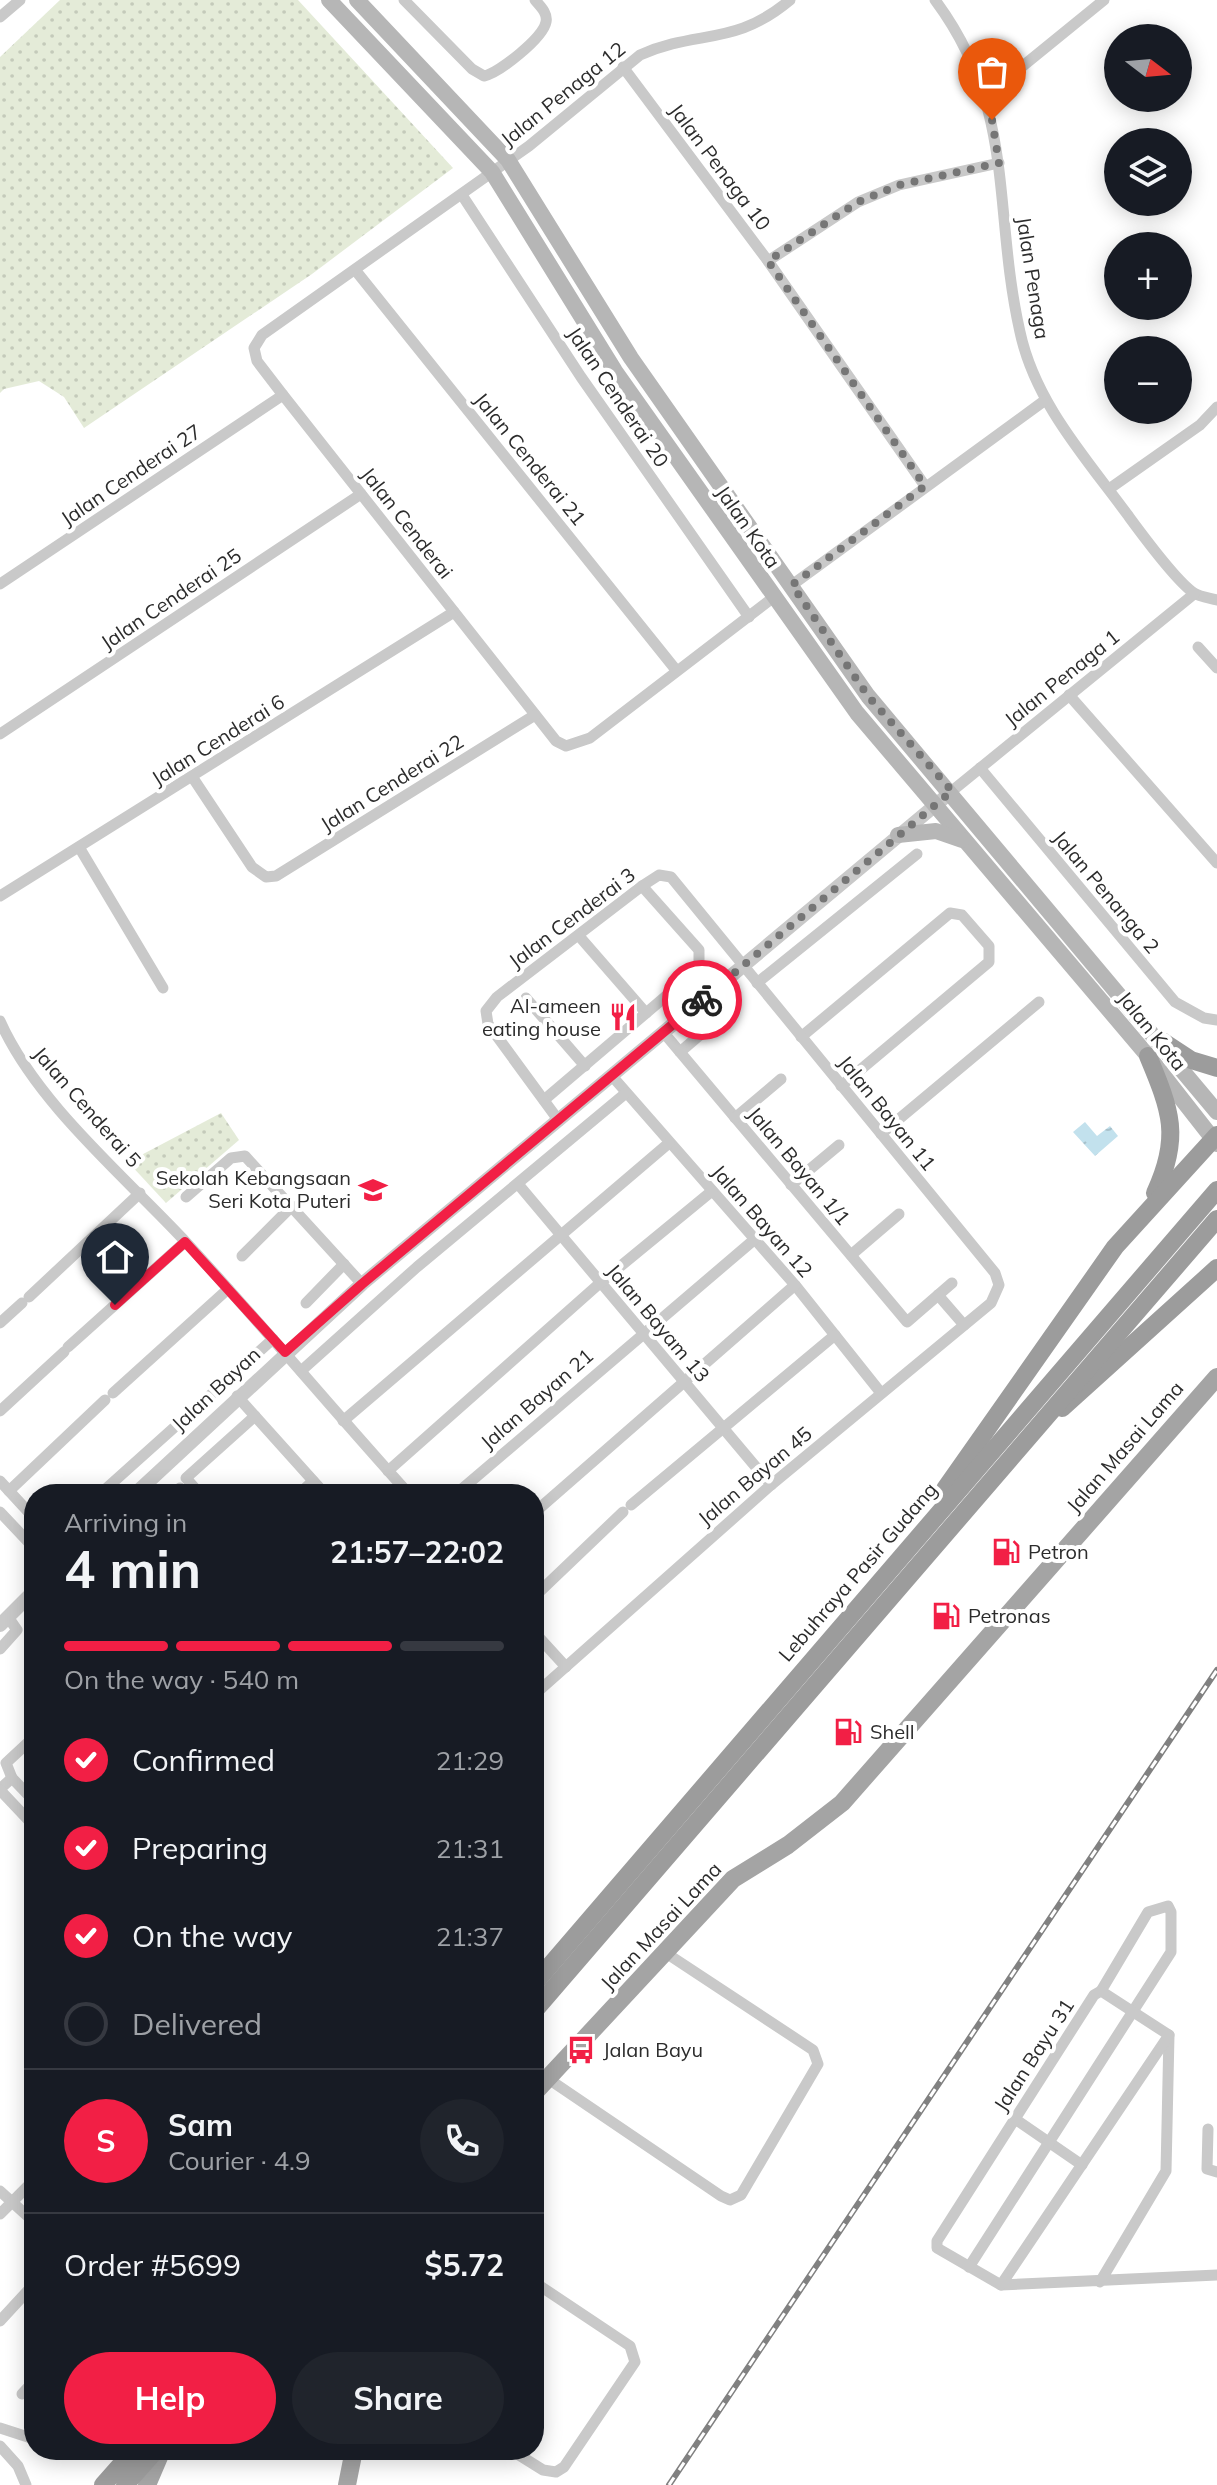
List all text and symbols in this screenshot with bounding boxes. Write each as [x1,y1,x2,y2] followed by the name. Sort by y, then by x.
[1104,24,1192,112] north arrow
[1104,24,1192,424] map controls
[495,36,630,151] street label: Jalan Penaga 12
[958,38,1026,120] pin
[970,50,1014,94] icon: bag
[664,98,776,235] street label: Jalan Penaga 10
[1104,128,1192,216] button: layers
[1011,215,1056,341] street label: Jalan Penaga
[1104,232,1192,320] button: +
[562,322,675,472] street label: Jalan Cenderai 20
[1104,336,1192,424] button: −
[469,387,592,530] street label: Jalan Cenderai 21
[56,418,206,531] street label: Jalan Cenderai 27
[356,462,459,583] street label: Jalan Cenderai
[711,481,786,573] street label: Jalan Kota
[96,542,246,655] street label: Jalan Cenderai 25
[999,624,1124,732] street label: Jalan Penaga 1
[147,689,289,790] street label: Jalan Cenderai 6
[316,729,468,837] street label: Jalan Cenderai 22
[1048,825,1165,958] street label: Jalan Penanga 2
[504,862,640,973] street label: Jalan Cenderai 3
[662,960,742,1040] courier
[680,978,724,1022] icon: bike
[1113,986,1192,1075] street label: Jalan Kota
[482,993,601,1041] place label: Al-ameen eating house
[608,1002,638,1032] restaurant icon: Al-ameen eating house
[28,1041,147,1172] street label: Jalan Cenderai 5
[833,1050,942,1175] street label: Jalan Bayan 11
[743,1101,856,1230] street label: Jalan Bayan 1/1
[707,1159,818,1282] street label: Jalan Bayan 12
[156,1165,351,1213] place label: Sekolah Kebangsaan Seri Kota Puteri
[358,1175,388,1205] school or university icon: Sekolah Kebangsaan Seri Kota Puteri
[81,1223,149,1305] pin
[93,1235,137,1279] icon: home
[602,1258,715,1387] street label: Jalan Bayam 13
[166,1341,265,1436] street label: Jalan Bayan
[475,1343,598,1454] street label: Jalan Bayan 21
[1061,1376,1188,1517] street label: Jalan Masai Lama
[693,1421,817,1531] street label: Jalan Bayan 45
[773,1477,942,1666] street label: Lebuhraya Pasir Gudang
[64,1506,187,1539] text: Arriving in
[330,1533,504,1571] text: 21:57–22:02
[64,1536,201,1601] text: 4 min
[991,1537,1021,1567] fuel station icon: Petron
[1028,1539,1089,1564] place label: Petron
[931,1601,961,1631] fuel station icon: Petronas
[968,1603,1051,1628] place label: Petronas
[64,1663,299,1696] text: On the way · 540 m
[833,1717,863,1747] fuel station icon: Shell
[870,1719,915,1744] place label: Shell
[64,1738,108,1782] icon: check
[132,1741,275,1779] text: Confirmed
[436,1744,504,1777] text: 21:29
[64,1826,108,1870] icon: check
[132,1829,268,1867] text: Preparing
[436,1832,504,1865] text: 21:31
[595,1857,726,1995] street label: Jalan Masai Lama
[64,1914,108,1958] icon: check
[132,1917,292,1955] text: On the way
[436,1920,504,1953] text: 21:37
[988,1994,1079,2116] street label: Jalan Bayu 31
[132,2005,262,2043] text: Delivered
[566,2035,596,2065] bus stop icon: Jalan Bayu
[603,2037,703,2062] place label: Jalan Bayu
[420,2099,504,2183] button: phone
[168,2106,233,2144] text: Sam
[96,2122,116,2160] text: S
[168,2144,311,2177] text: Courier · 4.9
[64,2246,241,2284] text: Order #5699
[425,2246,504,2284] text: $5.72
[64,2352,276,2444] button: Help
[292,2352,504,2444] button: Share

